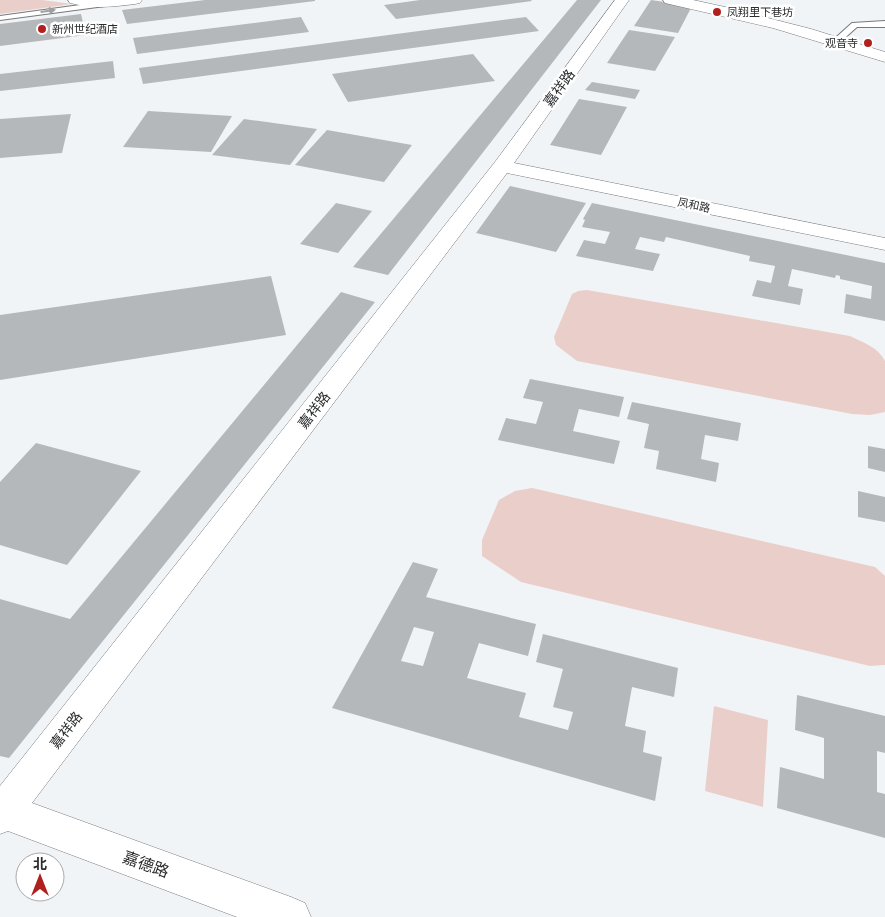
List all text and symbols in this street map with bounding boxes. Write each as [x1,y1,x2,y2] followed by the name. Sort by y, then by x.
[727,4,793,20] place label: 凤翔里下巷坊
[711,6,723,18] marker: 凤翔里下巷坊
[41,7,57,15] one-way arrow
[52,21,118,37] place label: 新州世纪酒店
[36,23,48,35] marker: 新州世纪酒店
[825,35,858,51] place label: 观音寺
[862,37,874,49] marker: 观音寺
[538,65,579,111] street label: 嘉祥路
[676,194,712,216] street label: 凤和路
[292,387,335,433] street label: 嘉祥路
[44,707,87,753] street label: 嘉祥路
[119,845,173,883] street label: 嘉德路
[15,852,65,902] north arrow
[33,853,47,874] text: 北

